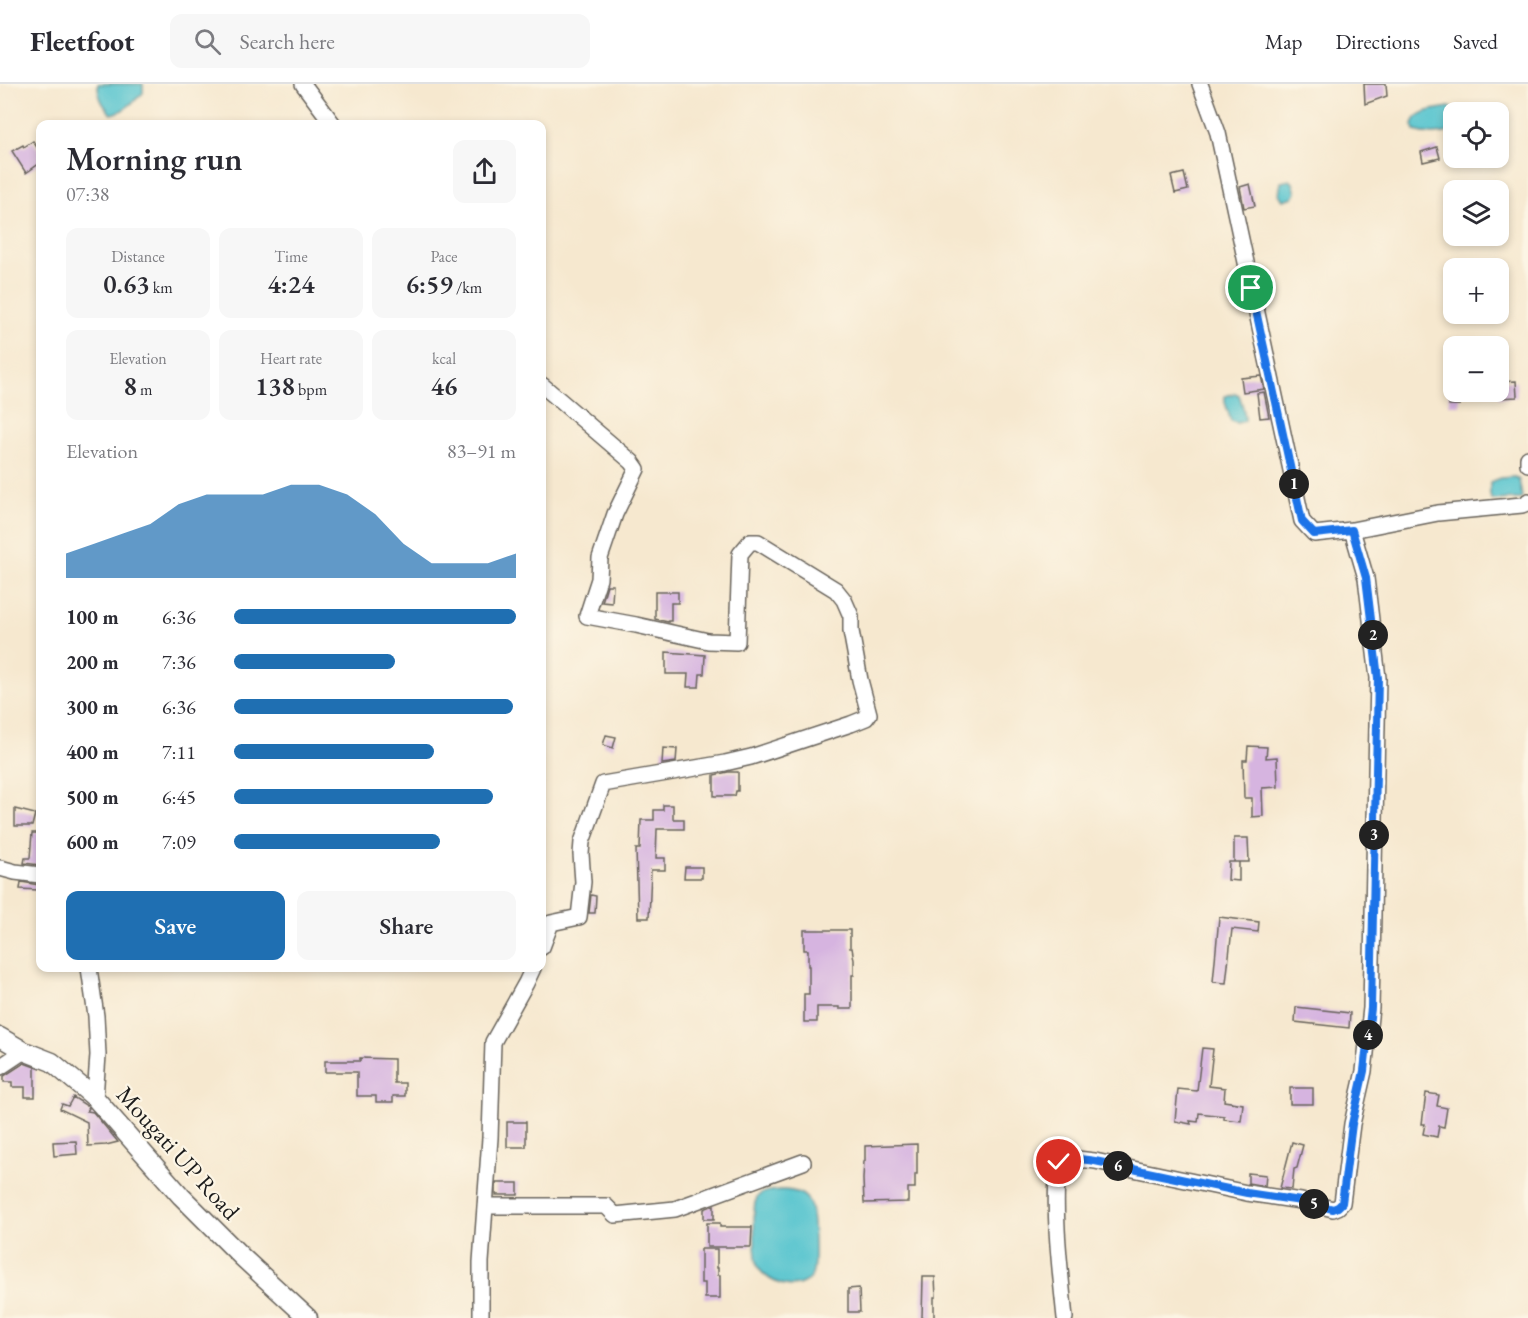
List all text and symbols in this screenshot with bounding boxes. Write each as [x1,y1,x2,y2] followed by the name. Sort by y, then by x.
[170,14,590,68] search box
[30,23,134,59] text: Fleetfoot
[191,25,224,58] icon: search
[239,27,335,56] text: Search here
[1265,28,1302,55] text: Map
[1335,28,1420,55] text: Directions
[1453,28,1498,55] text: Saved
[1443,102,1509,402] map controls
[1443,102,1509,168] button: locate
[66,137,243,180] text: Morning run
[453,140,516,203] button: share
[1443,180,1509,246] button: layers
[66,181,109,207] text: 07:38
[111,246,165,267] text: Distance
[274,246,308,267] text: Time
[431,246,457,267] text: Pace
[1443,258,1509,324] button: +
[1225,262,1276,313] pin
[103,267,150,301] text: 0.63
[267,267,315,301] text: 4:24
[406,267,453,301] text: 6:59
[1234,271,1267,304] icon: arrive
[150,277,173,298] text: km
[453,277,482,298] text: /km
[1443,336,1509,402] button: −
[109,348,167,369] text: Elevation
[260,348,322,369] text: Heart rate
[432,348,456,369] text: kcal
[124,369,137,403] text: 8
[255,369,295,403] text: 138
[431,369,457,403] text: 46
[137,379,153,400] text: m
[295,379,327,400] text: bpm
[66,438,138,464] text: Elevation
[447,438,516,464] text: 83–91 m
[1279,469,1309,499] pin: 1
[1290,473,1298,494] text: 1
[66,604,119,630] text: 100 m
[162,604,196,630] text: 6:36
[1358,620,1388,650] pin: 2
[1369,624,1377,645] text: 2
[66,649,119,675] text: 200 m
[162,649,196,675] text: 7:36
[66,694,119,720] text: 300 m
[162,694,196,720] text: 6:36
[66,739,119,765] text: 400 m
[162,739,196,765] text: 7:11
[66,784,119,810] text: 500 m
[162,784,196,810] text: 6:45
[1359,820,1389,850] pin: 3
[1370,824,1378,845] text: 3
[66,829,119,855] text: 600 m
[162,829,196,855] text: 7:09
[66,891,285,960] button: Save
[297,891,516,960] button: Share
[1353,1020,1383,1050] pin: 4
[1364,1024,1372,1045] text: 4
[110,1079,247,1227] street label: Mougati UP Road
[1033,1136,1084,1187] pin
[1042,1145,1075,1178] icon: check
[1103,1151,1133,1181] pin: 6
[1114,1155,1122,1176] text: 6
[1299,1189,1329,1219] pin: 5
[1310,1193,1318,1214] text: 5

